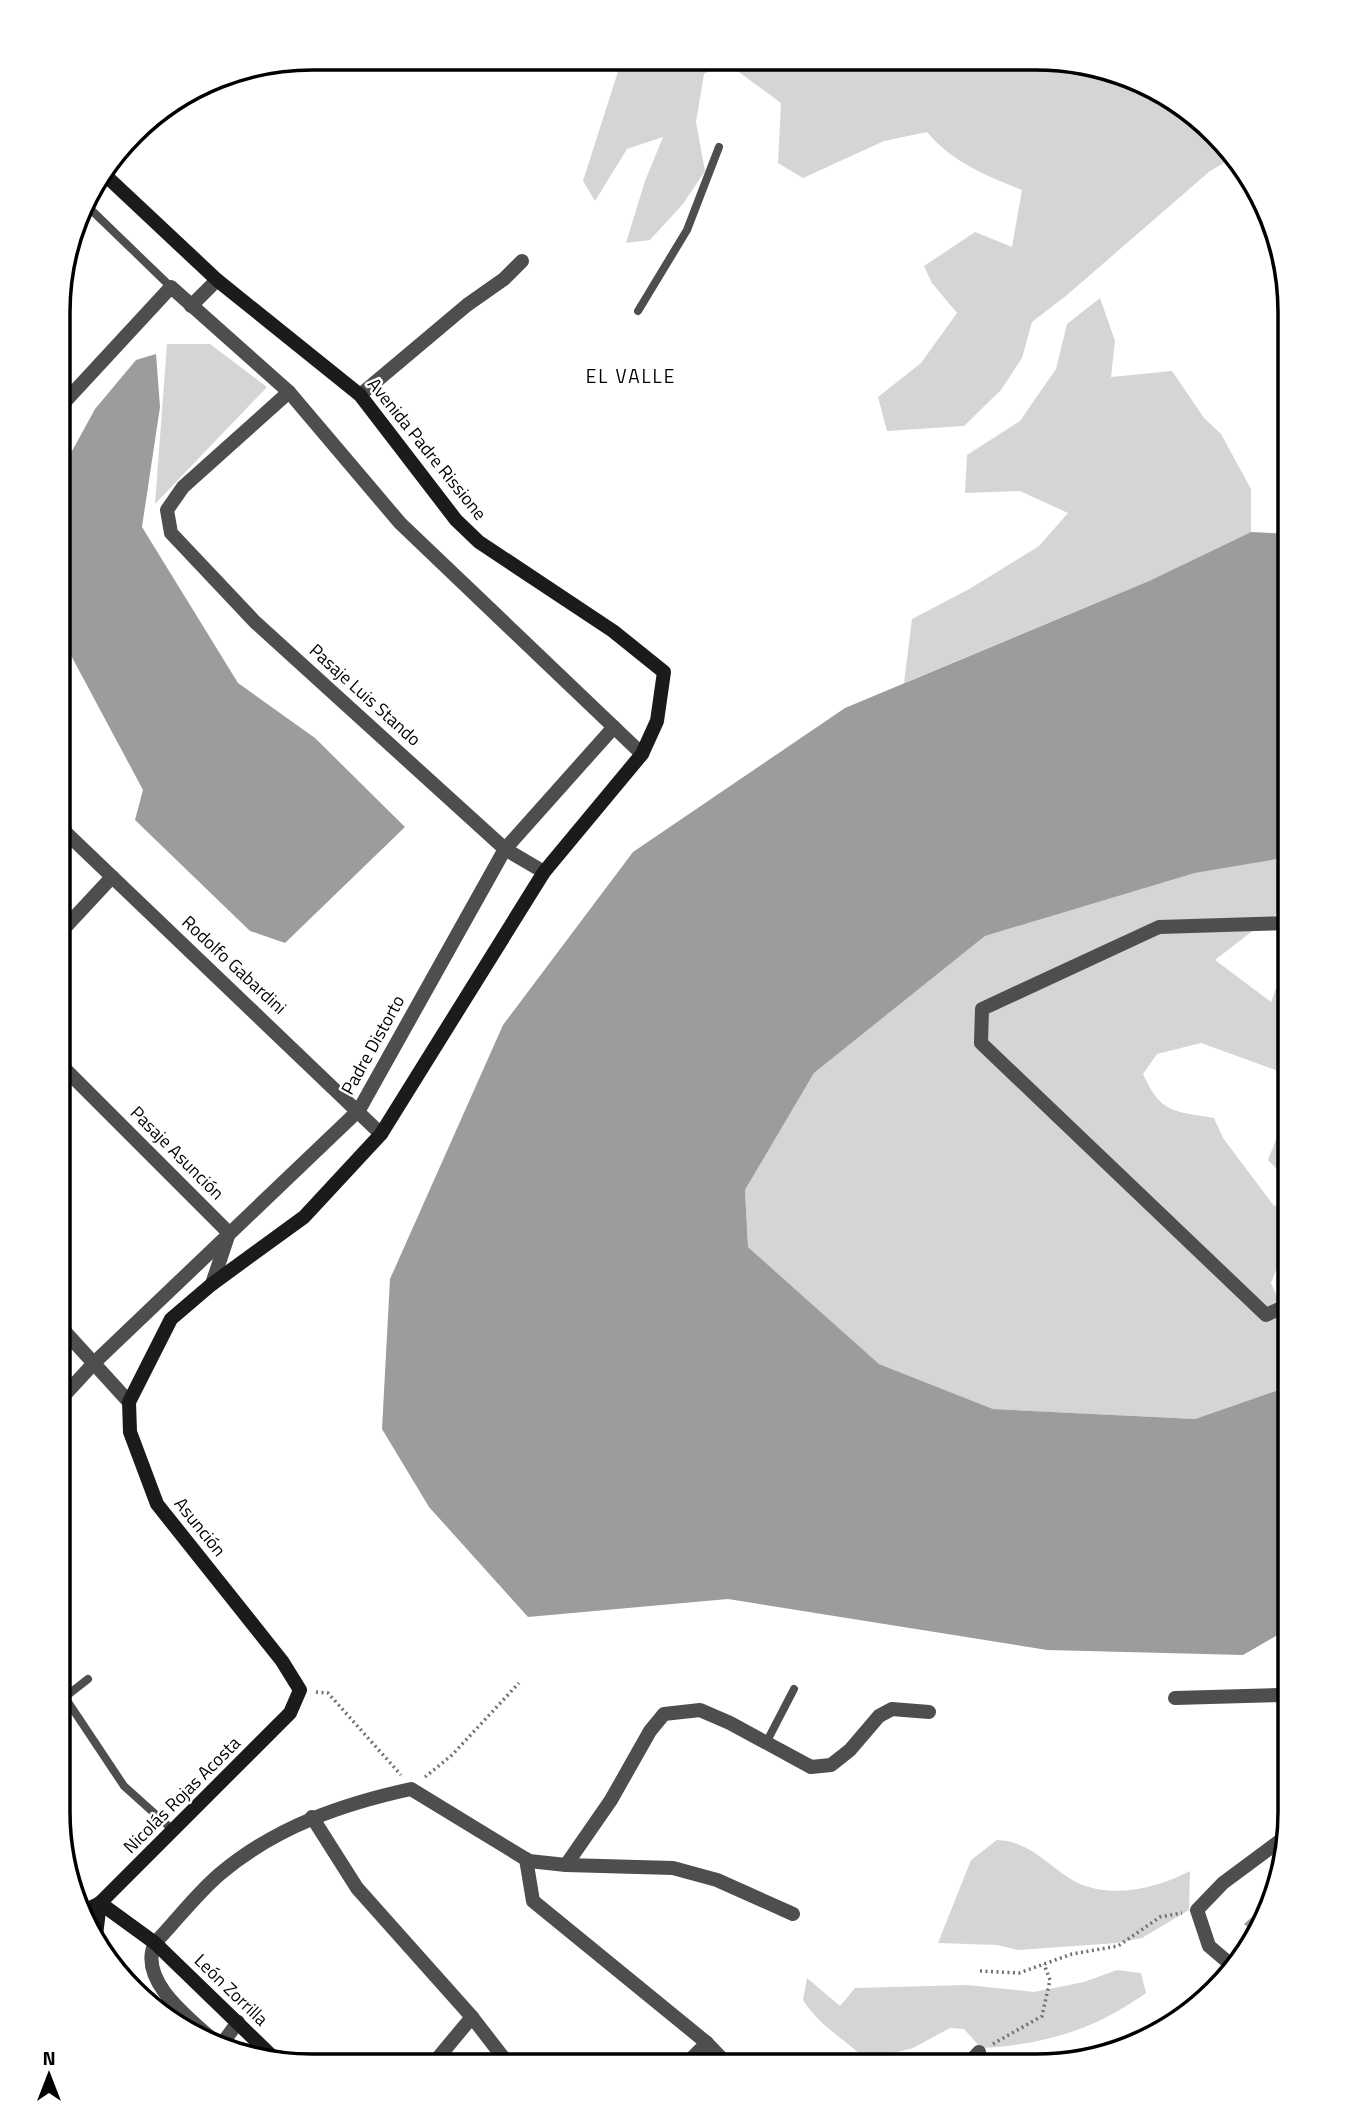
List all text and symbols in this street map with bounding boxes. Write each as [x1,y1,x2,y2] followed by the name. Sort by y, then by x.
[586,361,676,390] district label: EL VALLE
[361,372,493,526] street label: Avenida Padre Rissione
[304,637,427,752] street label: Pasaje Luis Stando
[176,909,293,1020] street label: Rodolfo Gabardini
[334,990,411,1099] street label: Padre Distorto
[124,1100,230,1206] street label: Pasaje Asunción
[168,1491,233,1562] street label: Asunción
[117,1730,246,1859] street label: Nicolás Rojas Acosta
[188,1947,274,2032] street label: León Zorrilla
[14,2040,84,2110] north arrow
[42,2043,56,2072] text: N

